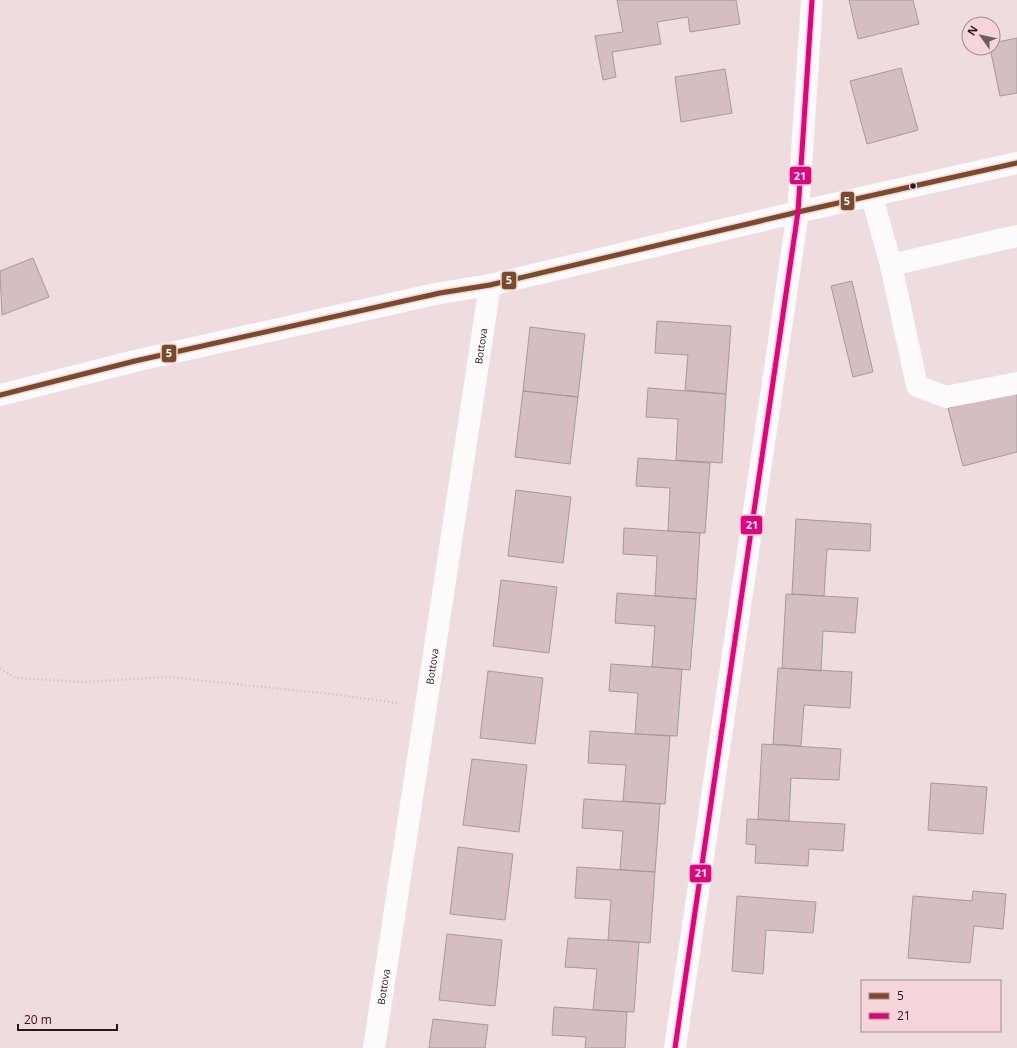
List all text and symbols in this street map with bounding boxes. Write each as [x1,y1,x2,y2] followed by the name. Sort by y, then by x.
[961,16,1001,56] north arrow
[963,22,981,38] text: N
[789,166,812,185] line badge: 21
[794,168,806,183] text: 21
[908,181,918,191] unlabelled marker
[840,191,855,211] line badge: 5
[844,193,850,208] text: 5
[501,271,517,290] line badge: 5
[506,272,512,287] text: 5
[471,327,490,365] street label: Bottova
[161,344,177,363] line badge: 5
[166,345,172,360] text: 5
[740,515,763,535] line badge: 21
[746,517,758,532] text: 21
[422,647,442,685] street label: Bottova
[689,864,712,883] line badge: 21
[695,865,707,880] text: 21
[374,968,393,1006] street label: Bottova
[861,980,1001,1032] legend
[897,987,904,1004] text: 5
[18,1006,117,1032] scale bar
[897,1007,911,1024] text: 21
[24,1011,52,1028] text: 20 m

